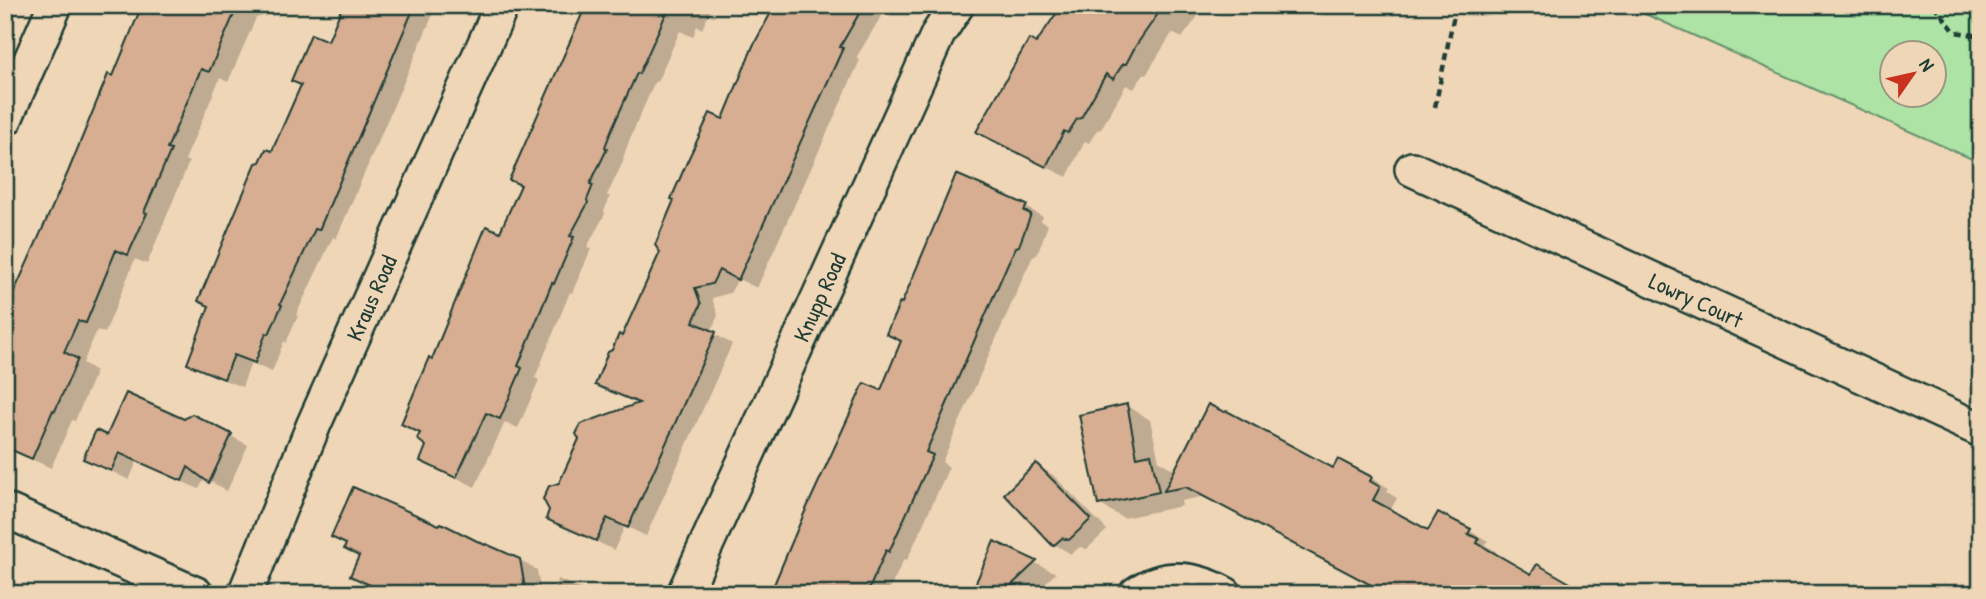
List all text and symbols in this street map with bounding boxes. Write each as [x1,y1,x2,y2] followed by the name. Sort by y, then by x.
[1878,38,1948,108] north arrow
[1913,53,1941,76] text: N
[785,248,852,347] street label: Knupp Road
[338,250,403,345] street label: Kraus Road
[1644,265,1750,335] street label: Lowry Court

